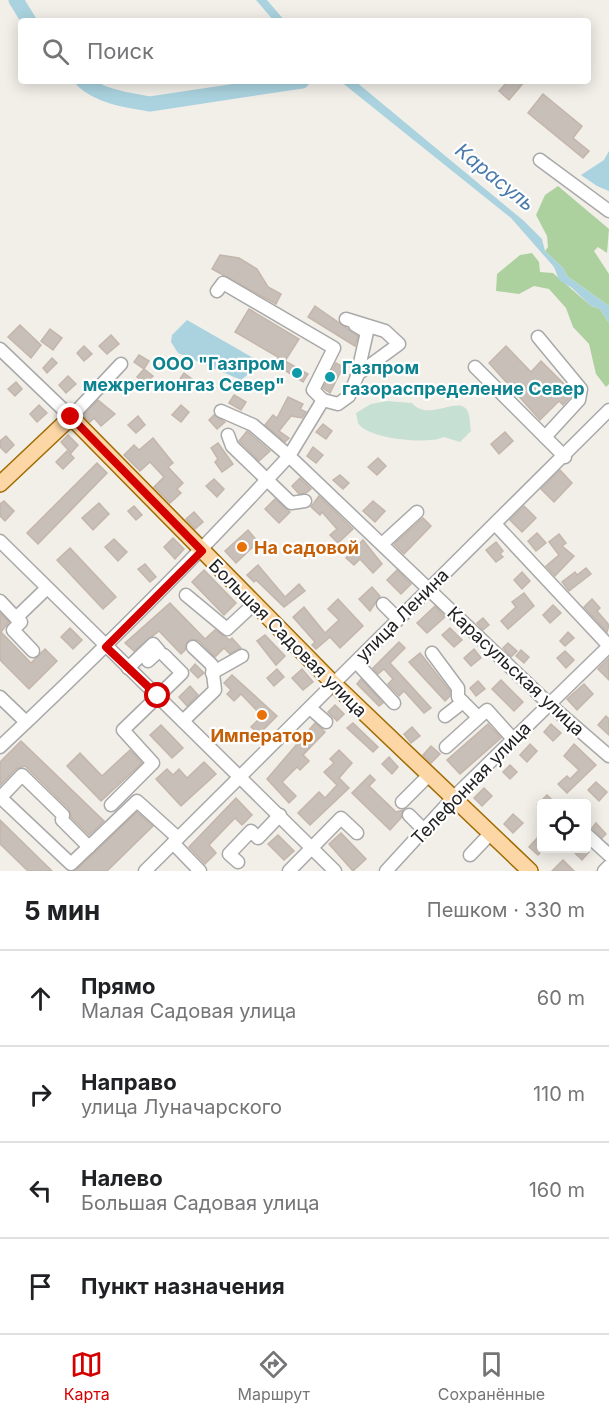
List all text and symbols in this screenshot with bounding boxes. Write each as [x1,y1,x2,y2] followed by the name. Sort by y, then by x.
[18,18,591,84] search box
[39,35,72,68] icon: search
[87,38,154,64] text: Поиск
[451,138,539,216] water label: Карасуль
[83,353,285,395] place label: ООО "Газпром межрегионгаз Север"
[342,357,585,399] place label: Газпром газораспределение Север
[290,366,304,380] marker: ООО "Газпром межрегионгаз Север"
[323,370,337,384] marker: Газпром газораспределение Север
[57,403,83,429] route end
[254,537,359,558] place label: На садовой
[235,540,249,554] marker: На садовой
[205,555,371,721] street label: Большая Садовая улица
[351,564,453,666] street label: улица Ленина
[443,602,589,740] street label: Карасульская улица
[144,682,170,708] route start
[255,708,269,722] marker: Император
[407,717,535,849] street label: Телефонная улица
[210,725,314,746] place label: Император
[537,799,591,853] map controls
[537,799,591,853] button: locate
[24,895,100,926] text: 5 мин
[427,898,585,922] text: Пешком · 330 m
[81,973,155,999] text: Прямо
[24,982,57,1015] icon: ahead
[537,986,585,1010] text: 60 m
[81,999,296,1023] text: Малая Садовая улица
[81,1069,177,1095] text: Направо
[24,1078,57,1111] icon: right
[533,1082,585,1106] text: 110 m
[81,1095,282,1119] text: улица Луначарского
[81,1165,163,1191] text: Налево
[24,1174,57,1207] icon: left
[529,1178,585,1202] text: 160 m
[81,1191,319,1215] text: Большая Садовая улица
[24,1270,57,1303] icon: arrive
[81,1273,285,1299] text: Пункт назначения
[64,1348,110,1404] tab: Карта
[237,1348,310,1404] tab: Маршрут
[438,1348,545,1404] tab: Сохранённые

